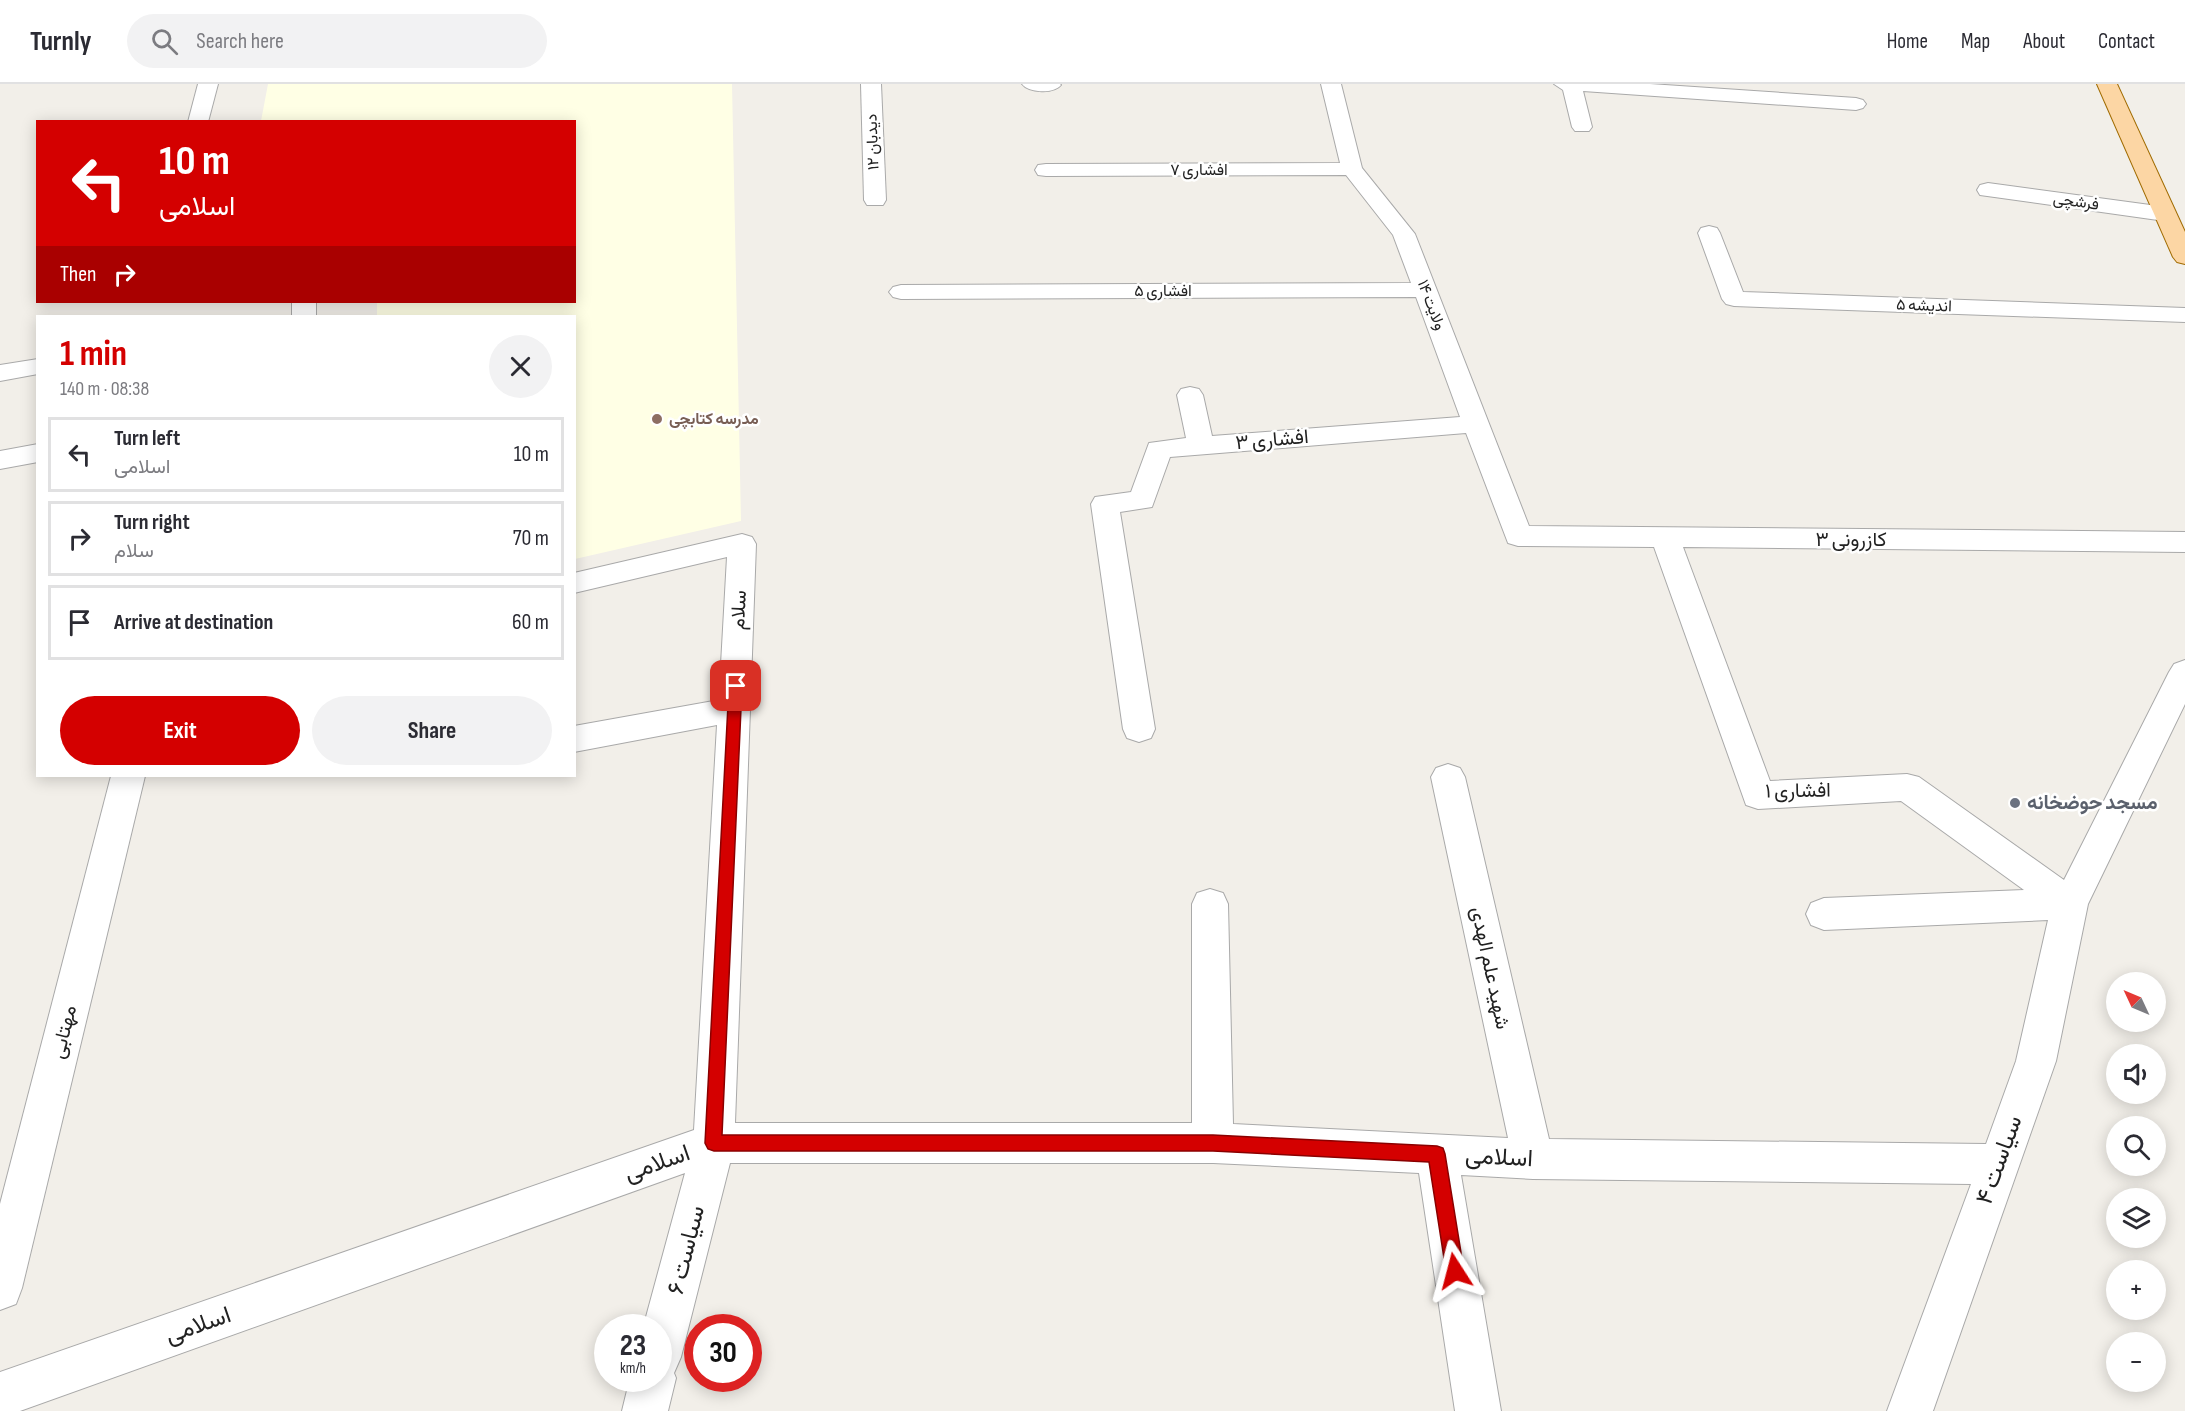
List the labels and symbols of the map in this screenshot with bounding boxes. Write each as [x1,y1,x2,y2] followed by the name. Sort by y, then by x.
[863,113,883,171] street label: دیدبان ۱۲
[1170,161,1228,180] street label: افشاری ۷
[2052,189,2100,216] street label: فرشچی
[1413,277,1449,333] street label: ولایت ۱۴
[1134,282,1192,301] street label: افشاری ۵
[1896,296,1952,316] street label: اندیشه ۵
[669,410,759,430] place label: مدرسه کتابچی
[650,412,664,426] marker: مدرسه کتابچی
[1234,425,1310,455] street label: افشاری ۳
[1815,528,1887,552] street label: کازرونی ۳
[726,590,752,630] street label: سلام
[710,660,761,711] pin
[1765,778,1831,804] street label: افشاری ۱
[2027,791,2158,815] place label: مسجد حوضخانه
[2008,796,2022,810] marker: مسجد حوضخانه
[1465,905,1515,1031] street label: شهید علم الهدی
[2106,972,2166,1032] north arrow
[46,1003,82,1061] street label: مهتابی
[1970,1111,2028,1209] street label: سیاست ۴
[620,1138,694,1188] street label: اسلامی
[1464,1141,1534,1173] street label: اسلامی
[661,1203,711,1297] street label: سیاست ۶
[1423,1239,1487,1303] position arrow
[161,1300,235,1350] street label: اسلامی
[684,1314,762,1392] speed limit sign: 30

